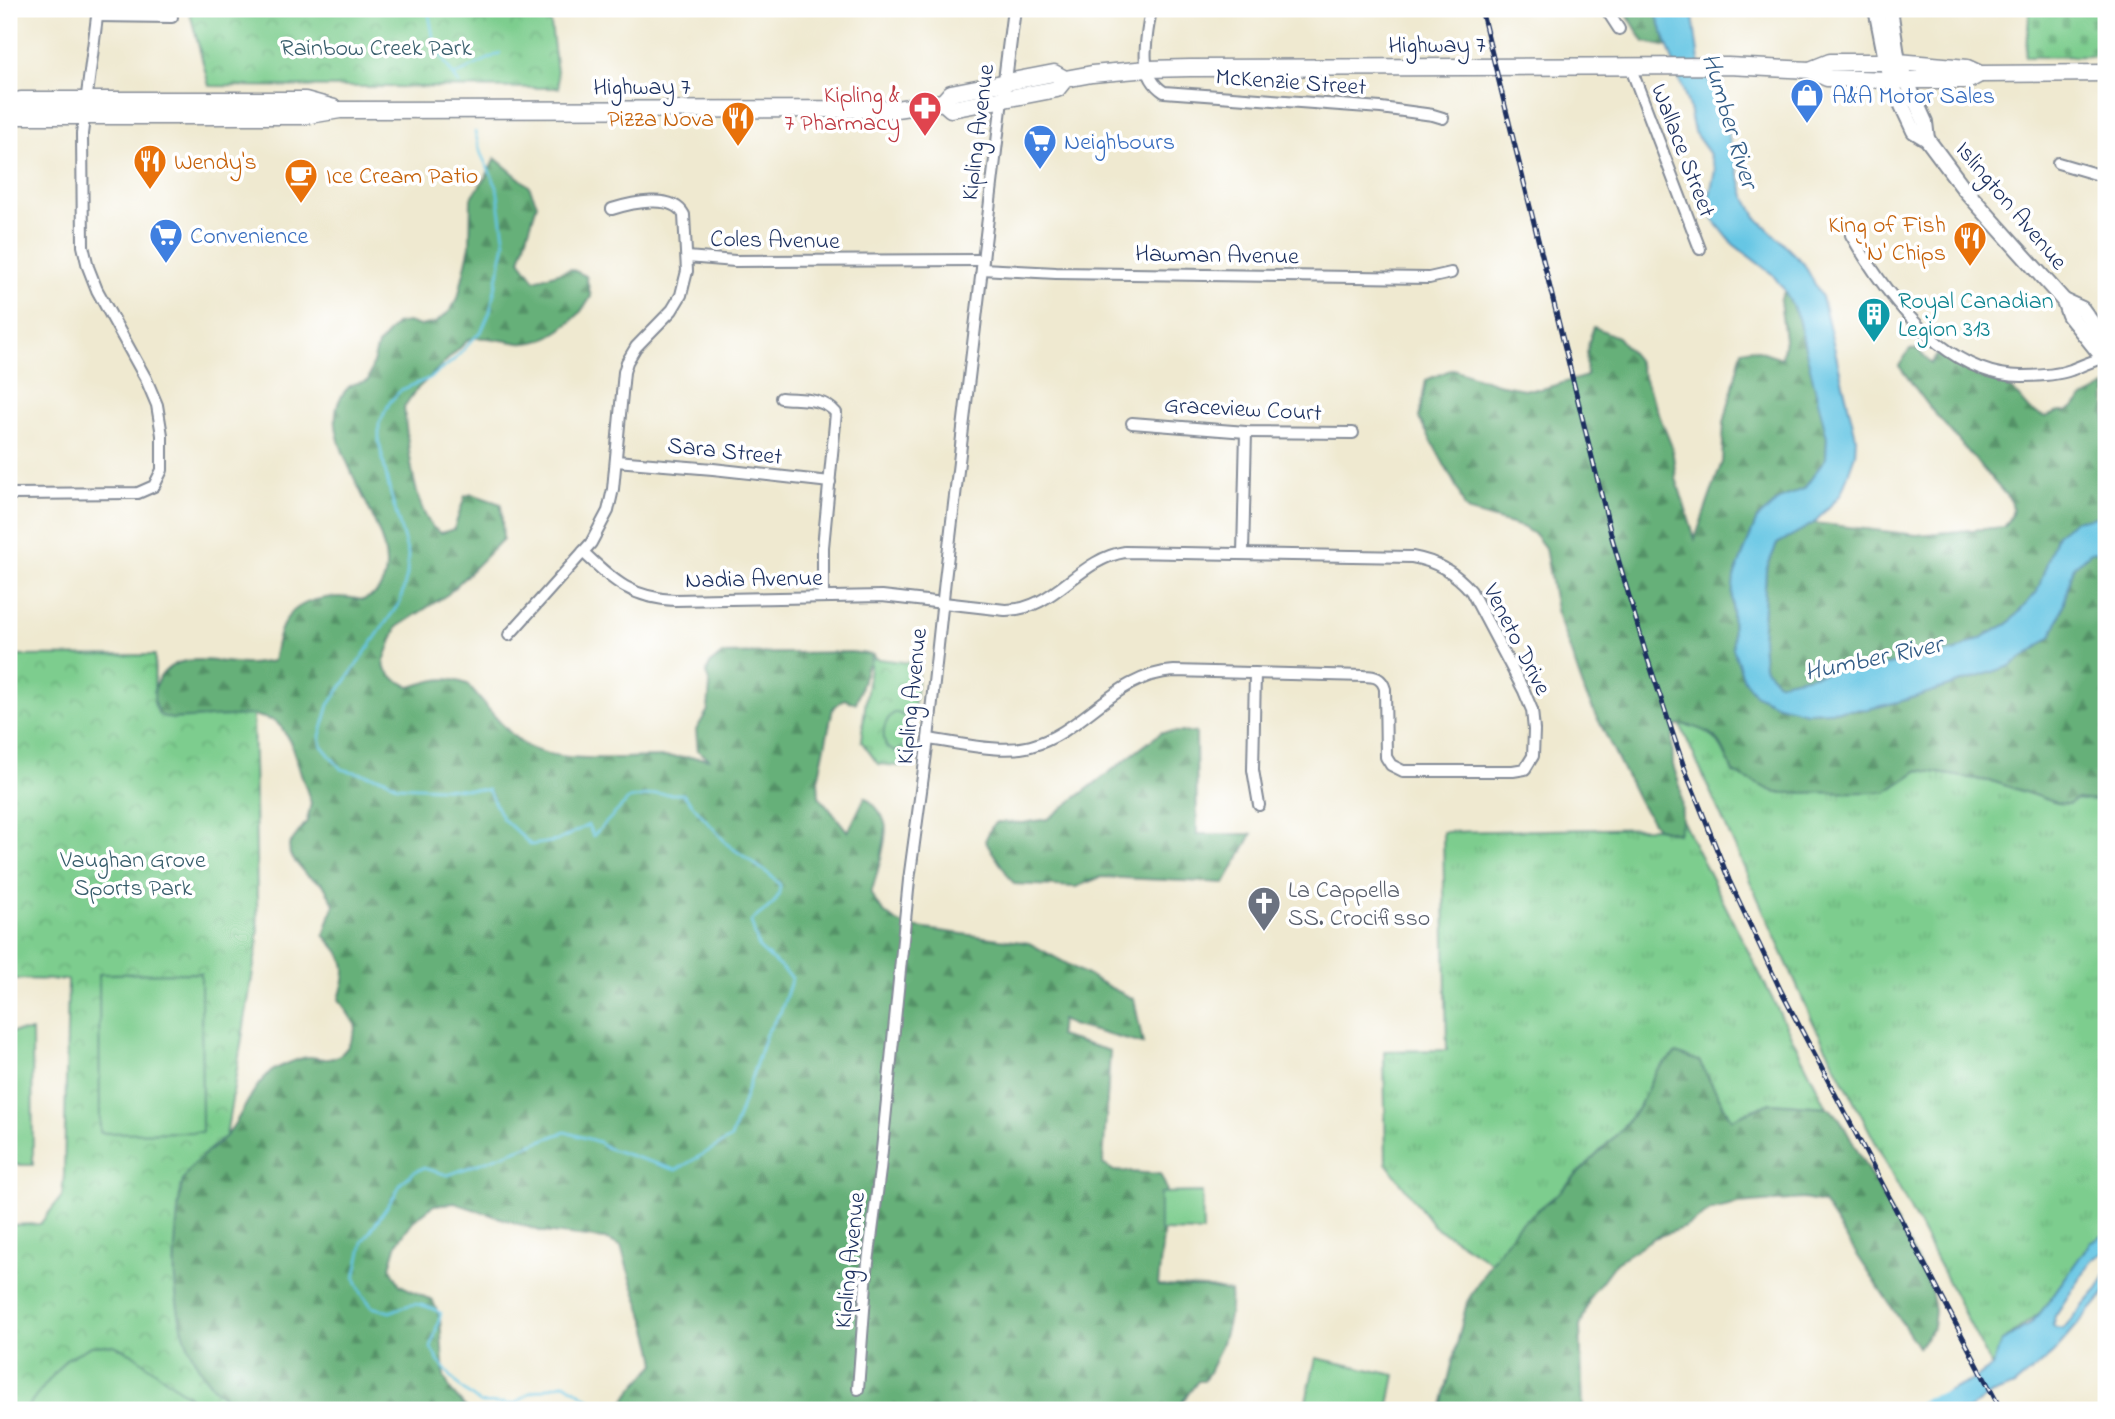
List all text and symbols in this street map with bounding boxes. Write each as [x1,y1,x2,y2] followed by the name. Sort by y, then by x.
[1388,29,1486,65] street label: Highway 7
[280,32,472,67] park label: Rainbow Creek Park
[1690,49,1768,196] water label: Humber River
[1214,61,1367,106] street label: McKenzie Street
[954,62,1005,202] street label: Kipling Avenue
[593,71,691,107] street label: Highway 7
[1788,76,1826,125] shop icon: A&A Motor Sales
[784,79,900,143] place label: Kipling & 7 Pharmacy
[1640,79,1723,223] street label: Wallace Street
[1832,80,1995,115] place label: A&A Motor Sales
[906,89,944,138] pharmacy icon: Kipling & 7 Pharmacy
[719,99,757,148] restaurant icon: Pizza Nova
[607,103,714,138] place label: Pizza Nova
[1021,122,1059,171] supermarket icon: Neighbours
[1064,126,1175,161] place label: Neighbours
[1946,134,2075,279] street label: Islington Avenue
[131,142,169,191] restaurant icon: Wendy's
[174,146,257,182] place label: Wendy's
[282,156,320,205] cafe icon: Ice Cream Patio
[326,160,478,195] place label: Ice Cream Patio
[1828,209,1946,272] place label: King of Fish 'N' Chips
[147,216,185,265] supermarket icon: Convenience
[1951,219,1989,268] restaurant icon: King of Fish 'N' Chips
[190,220,309,255] place label: Convenience
[710,223,840,260] street label: Coles Avenue
[1135,238,1299,275] street label: Hawman Avenue
[1898,285,2054,348] place label: Royal Canadian Legion 313
[1855,295,1893,344] building icon: Royal Canadian Legion 313
[1163,389,1323,432] street label: Graceview Court
[666,429,784,476] street label: Sara Street
[685,562,823,599] street label: Nadia Avenue
[1472,577,1559,702] street label: Veneto Drive
[889,626,938,766] street label: Kipling Avenue
[1801,626,1949,693] water label: Humber River
[59,844,206,907] park label: Vaughan Grove Sports Park
[1288,874,1430,937] place label: La Cappella SS. Crocifisso
[1245,884,1283,933] church icon: La Cappella SS. Crocifisso
[827,1190,876,1330] street label: Kipling Avenue

